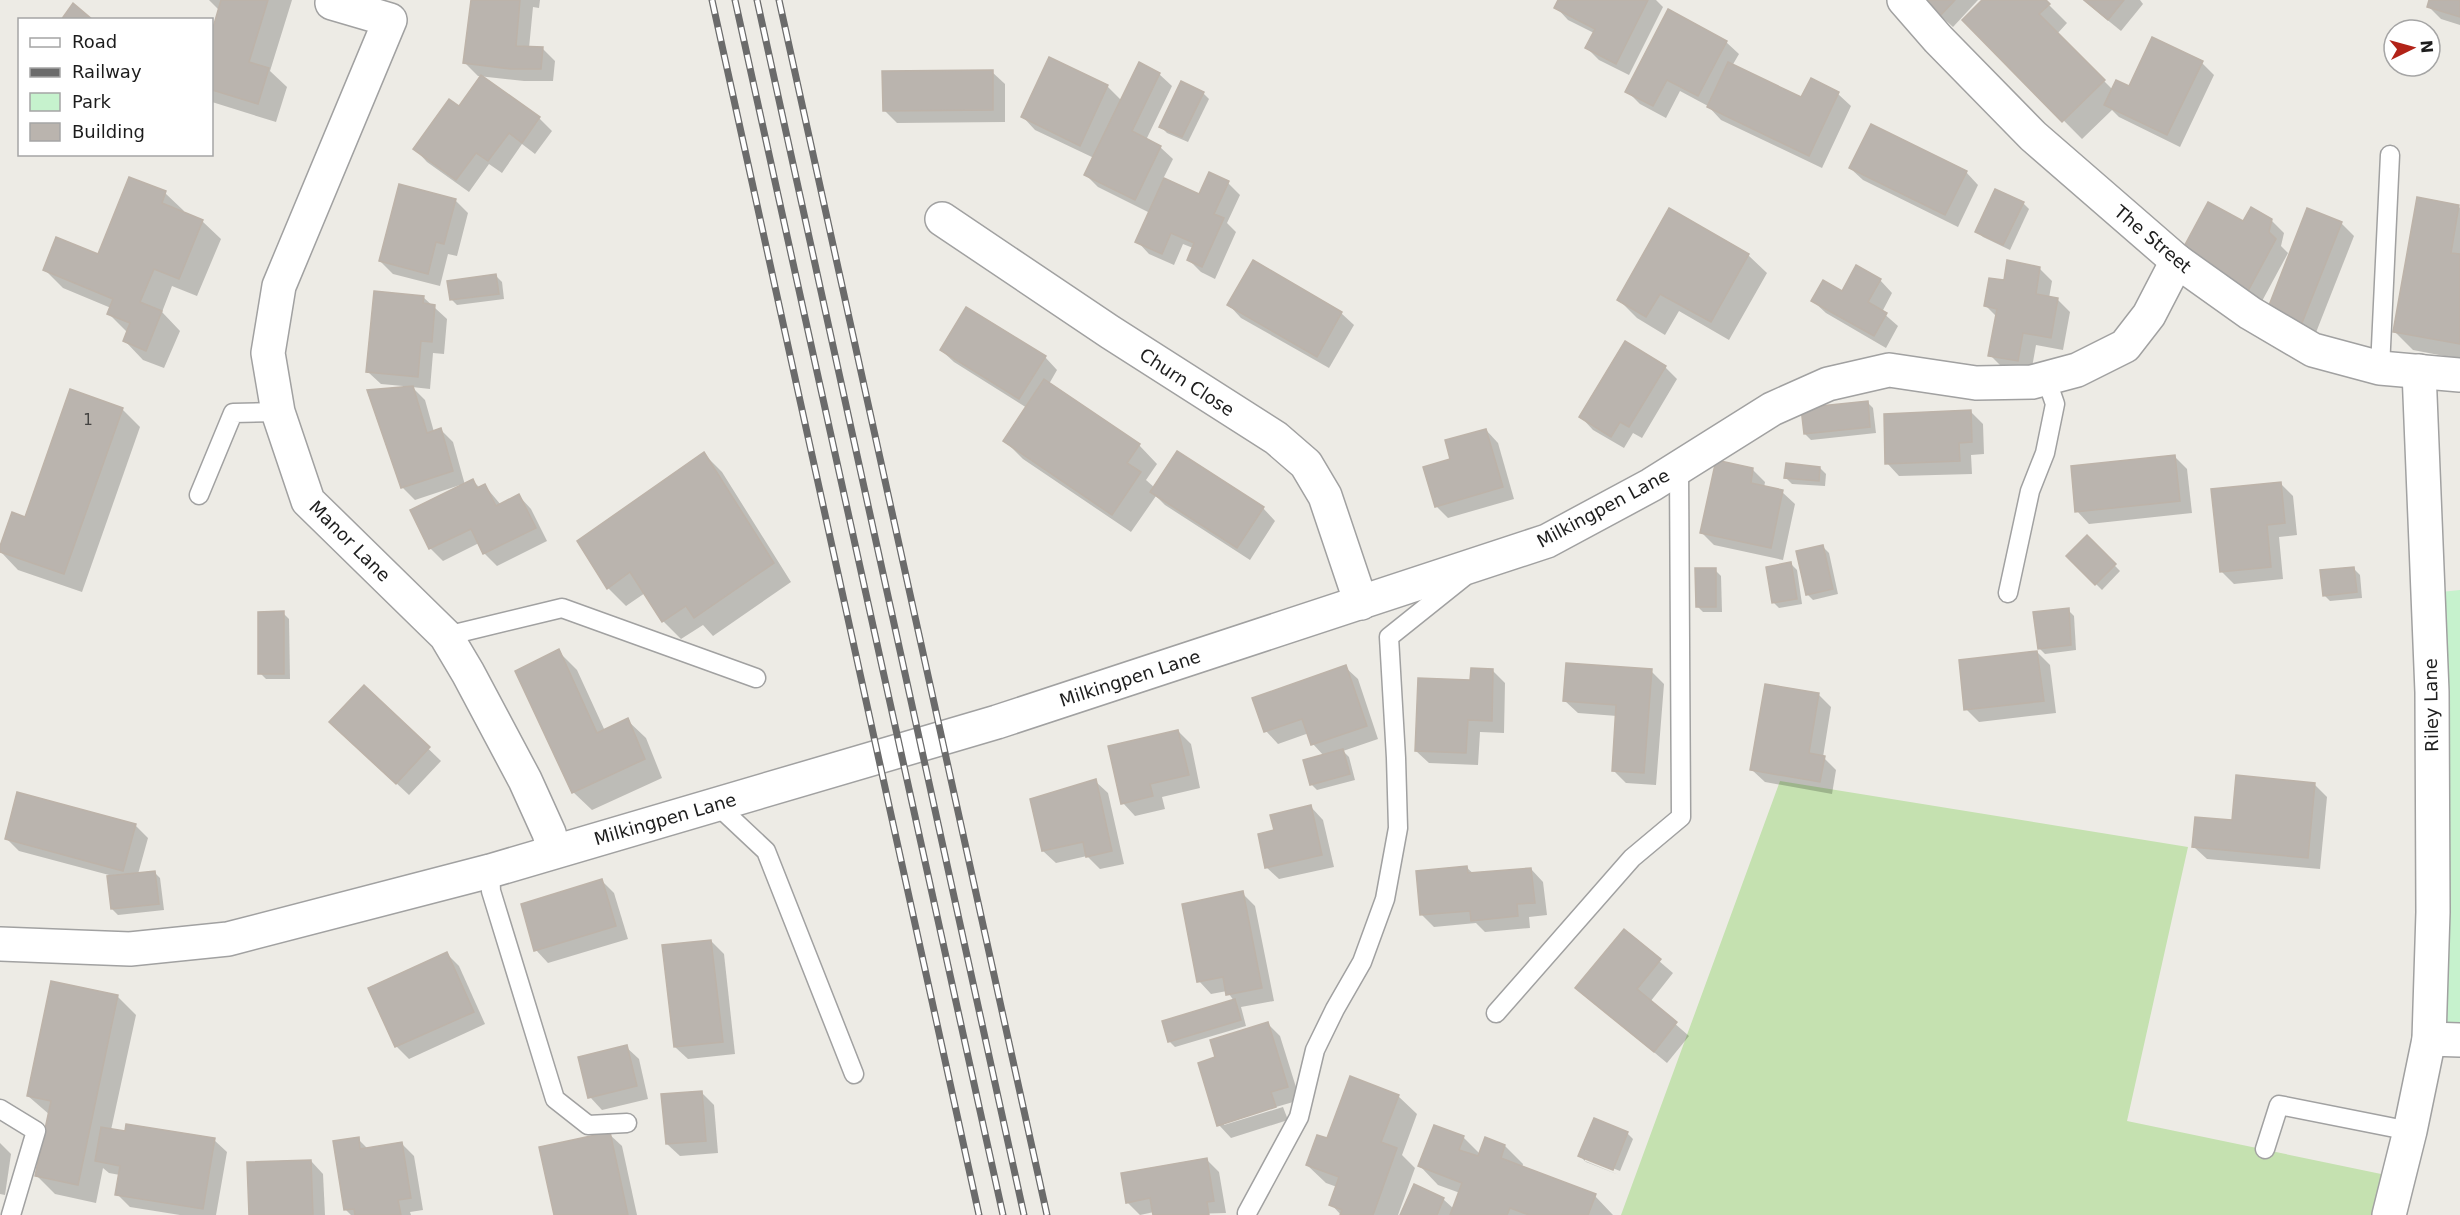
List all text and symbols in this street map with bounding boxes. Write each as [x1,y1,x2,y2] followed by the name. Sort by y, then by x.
[18,18,213,156] legend
[2382,18,2442,78] north arrow
[72,31,117,52] text: Road
[2416,39,2436,54] text: N
[72,61,142,82] text: Railway
[72,91,111,112] text: Park
[72,121,145,142] text: Building
[2110,200,2196,277] street label: The Street
[1136,344,1238,420] street label: Churn Close
[83,411,93,429] house number: 1
[1533,464,1673,552] street label: Milkingpen Lane
[305,496,395,586] street label: Manor Lane
[1057,645,1203,711] street label: Milkingpen Lane
[2420,658,2442,752] street label: Riley Lane
[591,789,739,849] street label: Milkingpen Lane

